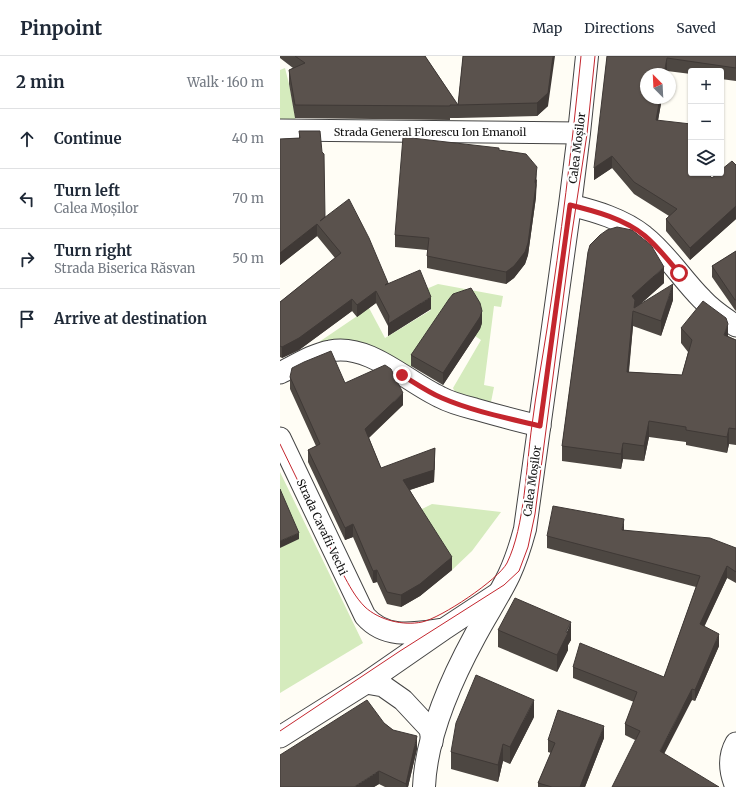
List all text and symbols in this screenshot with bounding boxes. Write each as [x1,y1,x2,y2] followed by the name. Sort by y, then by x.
[20,16,102,40] text: Pinpoint
[532,19,562,37] text: Map
[584,19,654,37] text: Directions
[676,19,716,37] text: Saved
[640,68,676,104] north arrow
[688,68,724,176] map controls
[688,68,724,104] button: +
[16,71,64,93] text: 2 min
[187,74,264,91] text: Walk · 160 m
[688,104,724,140] button: −
[566,112,588,184] street label: Calea Moșilor
[334,125,527,139] street label: Strada General Florescu Ion Emanoil
[16,128,38,150] icon: ahead
[54,129,122,148] text: Continue
[232,130,264,147] text: 40 m
[688,140,724,176] button: layers
[54,181,120,200] text: Turn left
[16,188,38,210] icon: left
[233,190,264,207] text: 70 m
[54,200,139,217] text: Calea Moșilor
[54,241,132,260] text: Turn right
[16,248,38,270] icon: right
[232,250,264,267] text: 50 m
[54,260,196,277] text: Strada Biserica Răsvan
[670,264,688,282] route start
[16,308,38,330] icon: arrive
[54,309,207,328] text: Arrive at destination
[393,366,411,384] route end
[520,445,544,517] street label: Calea Moșilor
[294,477,351,578] street label: Strada Cavafii Vechi

